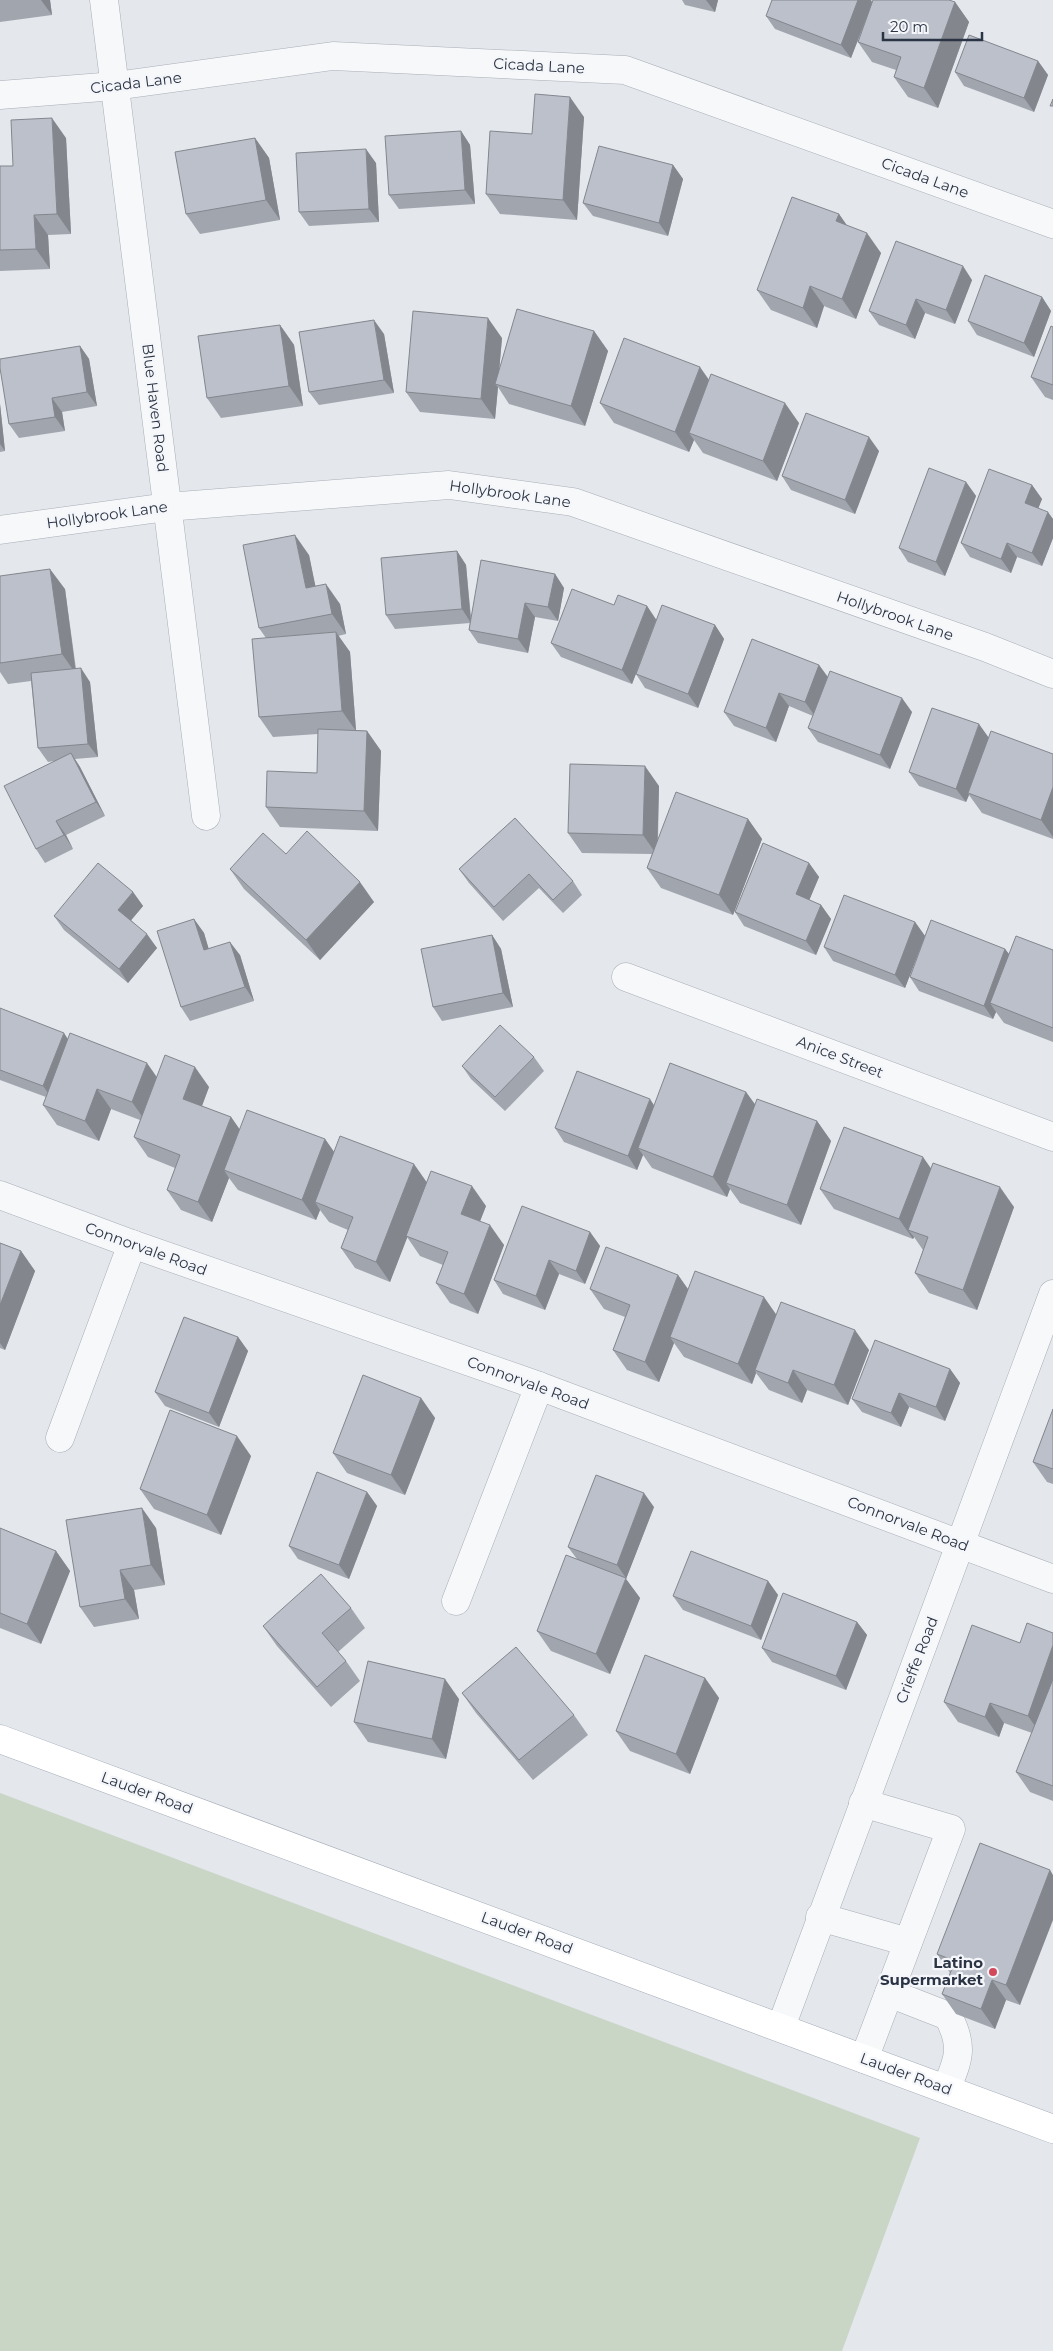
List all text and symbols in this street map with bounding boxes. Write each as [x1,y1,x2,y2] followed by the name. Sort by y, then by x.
[883,10,982,42] scale bar
[890,17,928,36] text: 20 m
[493,54,585,77] street label: Cicada Lane
[89,67,183,98] street label: Cicada Lane
[879,153,972,202] street label: Cicada Lane
[138,342,173,473] street label: Blue Haven Road
[448,476,572,511] street label: Hollybrook Lane
[45,497,169,532] street label: Hollybrook Lane
[834,587,956,644] street label: Hollybrook Lane
[794,1031,886,1082] street label: Anice Street
[83,1218,210,1279] street label: Connorvale Road
[465,1352,592,1413] street label: Connorvale Road
[845,1492,972,1555] street label: Connorvale Road
[891,1614,942,1706] street label: Crieffe Road
[99,1767,196,1818] street label: Lauder Road
[479,1907,576,1958] street label: Lauder Road
[880,1953,983,1989] place label: Latino Supermarket
[987,1966,999,1978] marker: Latino Supermarket
[858,2048,955,2099] street label: Lauder Road

